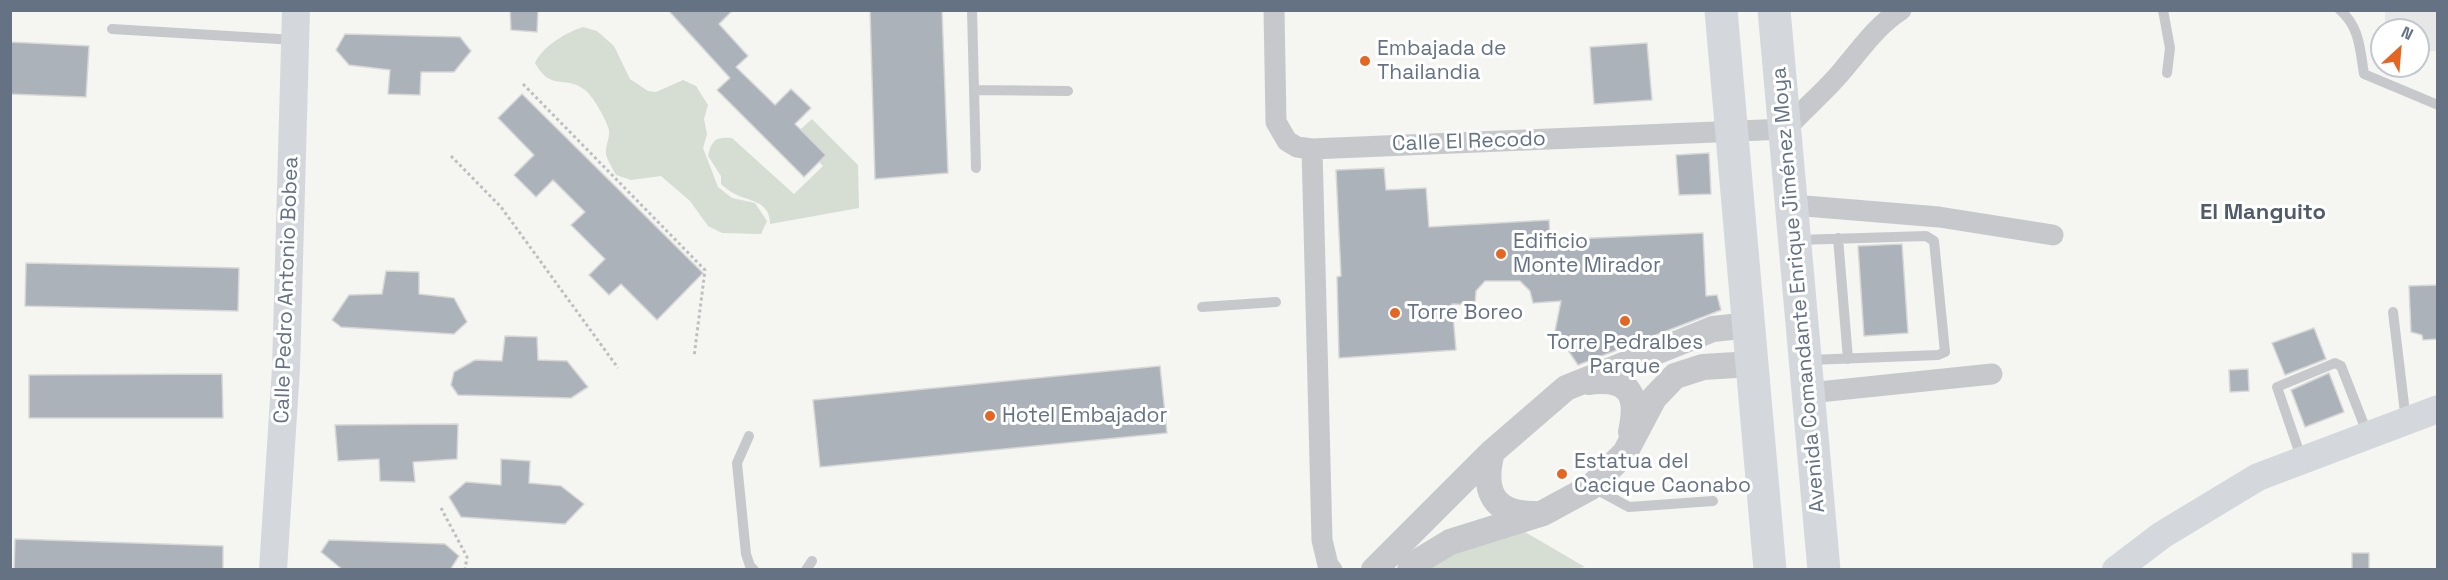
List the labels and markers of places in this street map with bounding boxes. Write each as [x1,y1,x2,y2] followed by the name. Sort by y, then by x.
[1377,36,1506,86] place label: Embajada de Thailandia
[1358,54,1372,68] marker: Embajada de Thailandia
[1513,229,1661,279] place label: Edificio Monte Mirador
[1494,247,1508,261] marker: Edificio Monte Mirador
[1407,300,1523,326] place label: Torre Boreo
[1388,306,1402,320] marker: Torre Boreo
[1618,314,1632,328] marker: Torre Pedralbes Parque
[1547,330,1703,380] place label: Torre Pedralbes Parque
[1002,403,1167,429] place label: Hotel Embajador
[983,409,997,423] marker: Hotel Embajador
[1574,449,1751,499] place label: Estatua del Cacique Caonabo
[1555,467,1569,481] marker: Estatua del Cacique Caonabo

